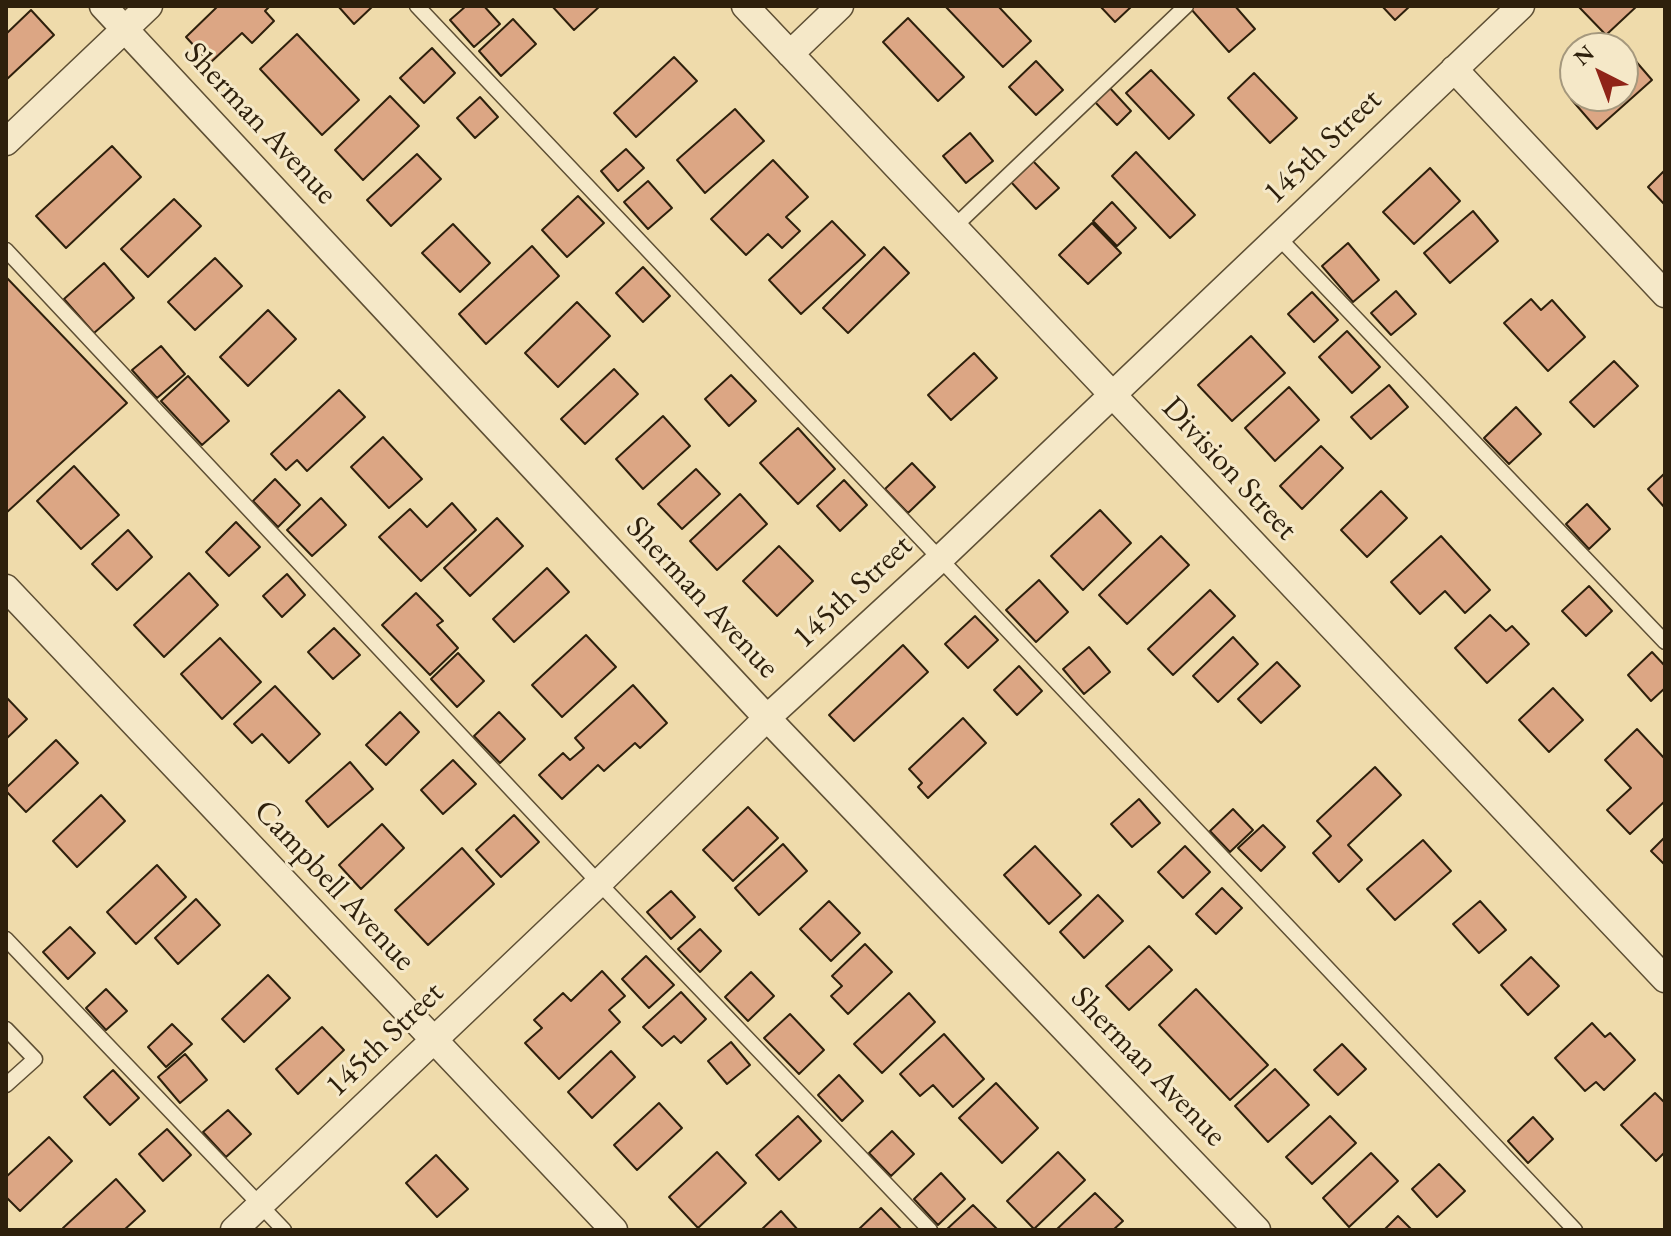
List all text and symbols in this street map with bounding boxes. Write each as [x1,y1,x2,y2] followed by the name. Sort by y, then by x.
[1559,32,1639,112] north arrow
[175,35,345,213] street label: Sherman Avenue
[1568,39,1600,72] text: N
[1256,81,1390,213] street label: 145th Street
[1153,390,1305,548] street label: Division Street
[617,509,787,687] street label: Sherman Avenue
[785,527,921,657] street label: 145th Street
[245,793,423,979] street label: Campbell Avenue
[318,974,452,1106] street label: 145th Street
[1062,979,1234,1155] street label: Sherman Avenue

